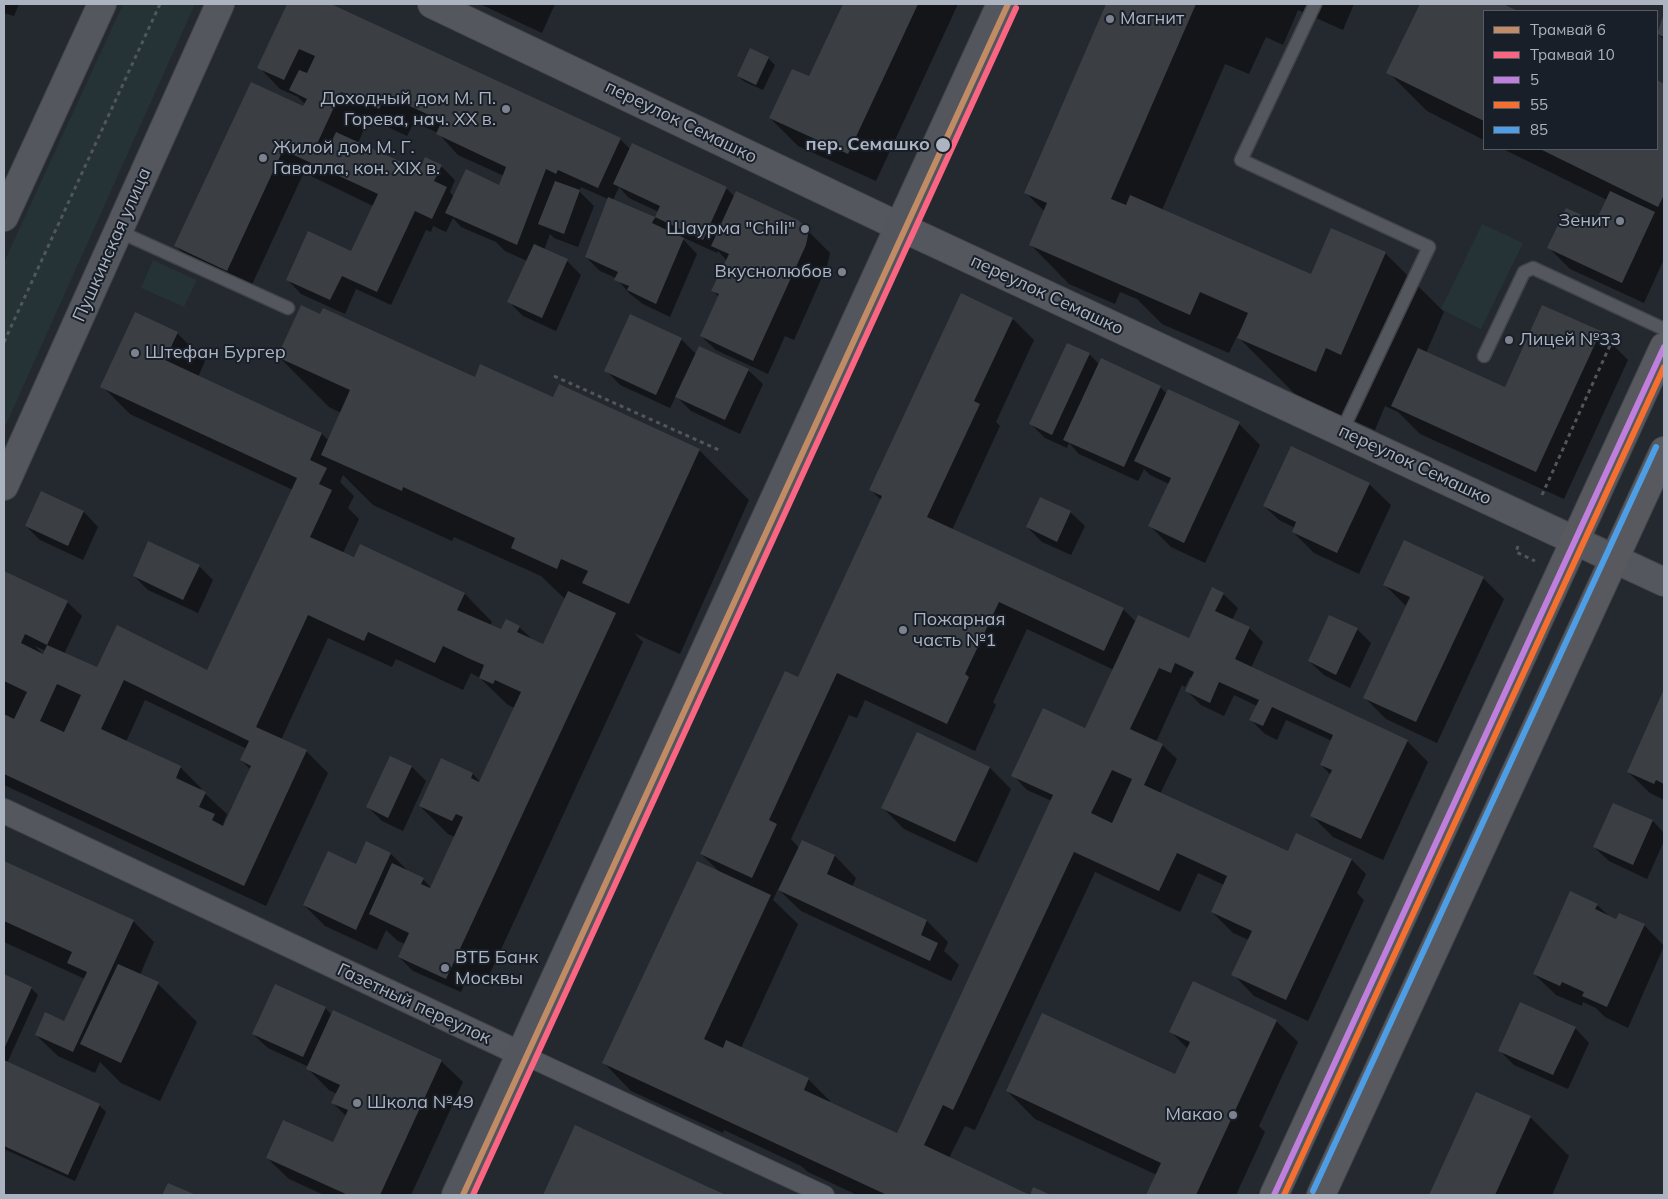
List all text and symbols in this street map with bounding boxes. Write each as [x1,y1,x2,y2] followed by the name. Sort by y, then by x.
[1120,8,1184,30] place label: Магнит
[1483,10,1658,150] legend
[1104,13,1116,25] marker: Магнит
[1530,20,1606,39] text: Трамвай 6
[1530,45,1615,64] text: Трамвай 10
[1530,70,1539,89] text: 5
[602,76,760,168] street label: переулок Семашко
[320,88,496,130] place label: Доходный дом М. П. Горева, нач. ХХ в.
[1530,95,1548,114] text: 55
[500,103,512,115] marker: Доходный дом М. П. Горева, нач. ХХ в.
[1530,120,1548,139] text: 85
[806,134,930,156] place label: пер. Семашко
[934,136,952,154] marker: пер. Семашко
[273,137,440,180] place label: Жилой дом М. Г. Гавалла, кон. XIX в.
[257,152,269,164] marker: Жилой дом М. Г. Гавалла, кон. XIX в.
[68,165,156,325] street label: Пушкинская улица
[1559,210,1610,232] place label: Зенит
[1614,215,1626,227] marker: Зенит
[666,218,795,240] place label: Шаурма "Chili"
[799,223,811,235] marker: Шаурма "Chili"
[967,250,1127,340] street label: переулок Семашко
[715,261,832,283] place label: Вкуснолюбов
[836,266,848,278] marker: Вкуснолюбов
[1519,329,1621,351] place label: Лицей №33
[1503,334,1515,346] marker: Лицей №33
[145,342,286,364] place label: Штефан Бургер
[129,347,141,359] marker: Штефан Бургер
[1335,420,1495,510] street label: переулок Семашко
[913,609,1005,652] place label: Пожарная часть №1
[897,624,909,636] marker: Пожарная часть №1
[455,947,538,990] place label: ВТБ Банк Москвы
[334,959,494,1049] street label: Газетный переулок
[439,962,451,974] marker: ВТБ Банк Москвы
[367,1092,474,1114] place label: Школа №49
[351,1097,363,1109] marker: Школа №49
[1165,1104,1223,1126] place label: Макао
[1227,1109,1239,1121] marker: Макао

